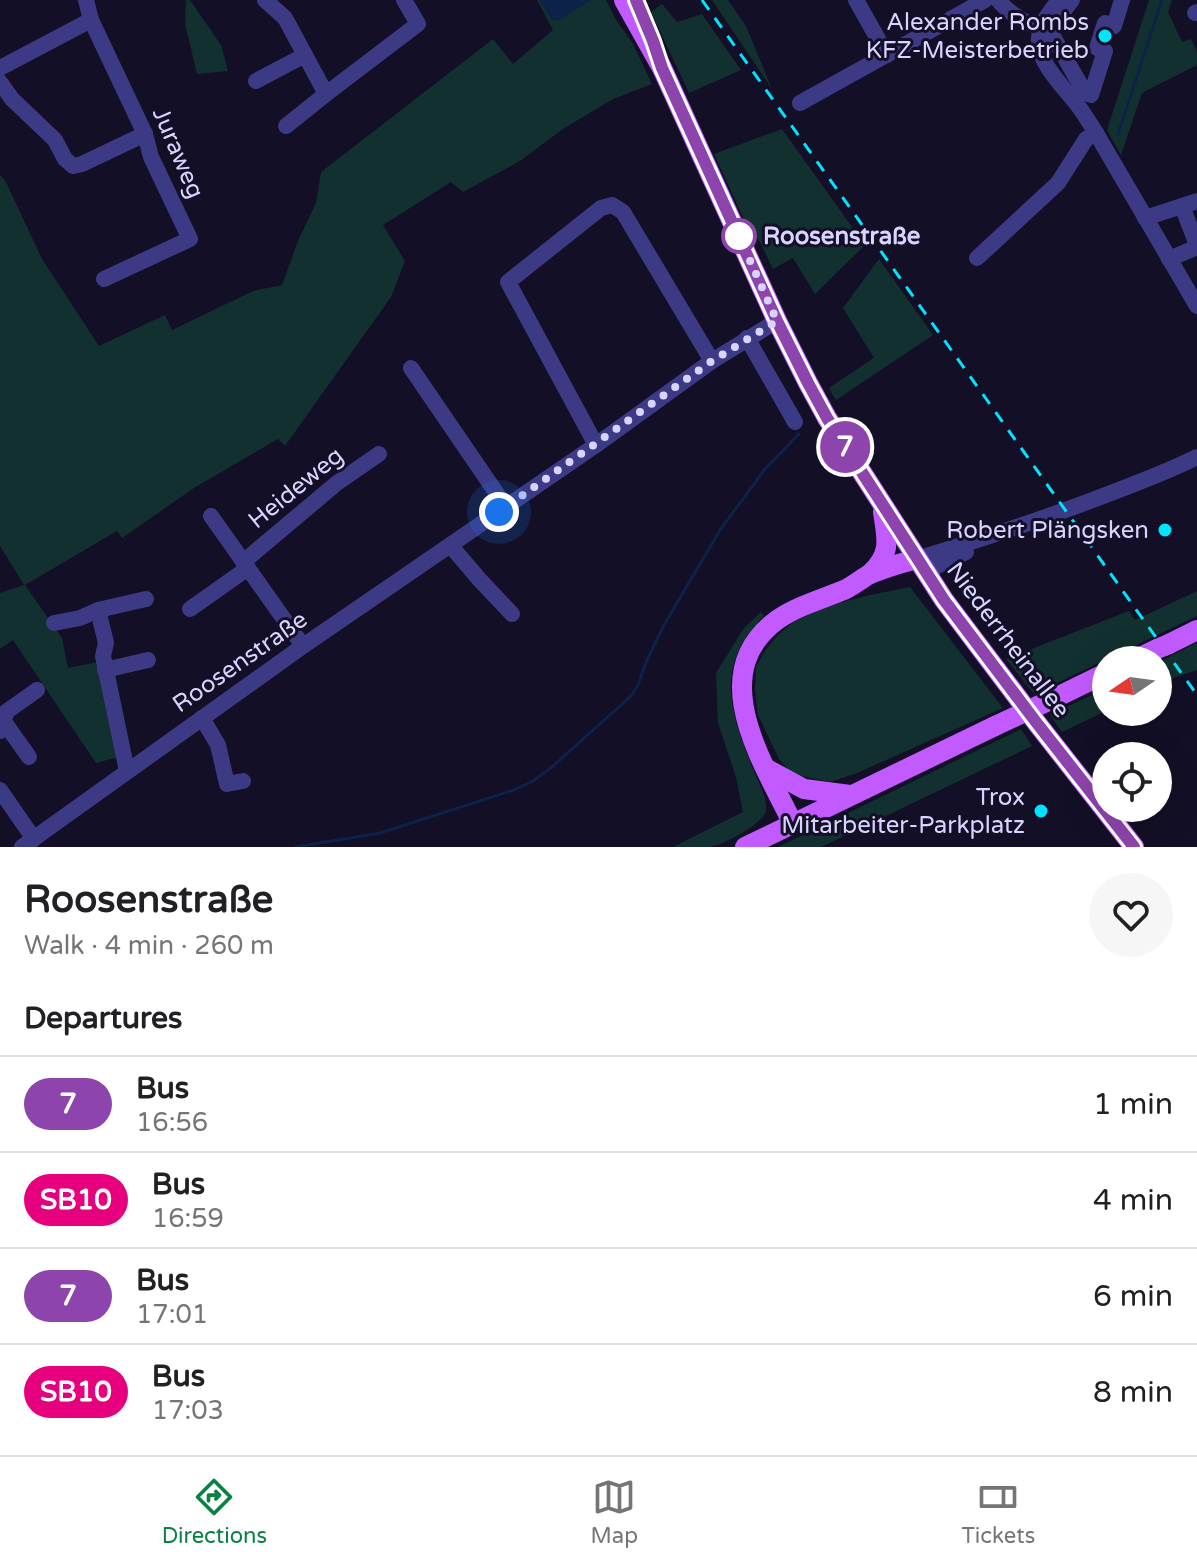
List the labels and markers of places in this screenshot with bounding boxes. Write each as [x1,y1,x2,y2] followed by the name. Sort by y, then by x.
[866,8,1089,65] place label: Alexander Rombs KFZ-Meisterbetrieb
[1096,27,1114,45] marker: Alexander Rombs KFZ-Meisterbetrieb
[722,219,756,253] marker: Roosenstraße
[763,222,921,251] place label: Roosenstraße
[946,516,1149,545] place label: Robert Plängsken
[1156,521,1174,539] marker: Robert Plängsken
[781,783,1025,840] place label: Trox Mitarbeiter-Parkplatz
[1032,802,1050,820] marker: Trox Mitarbeiter-Parkplatz

